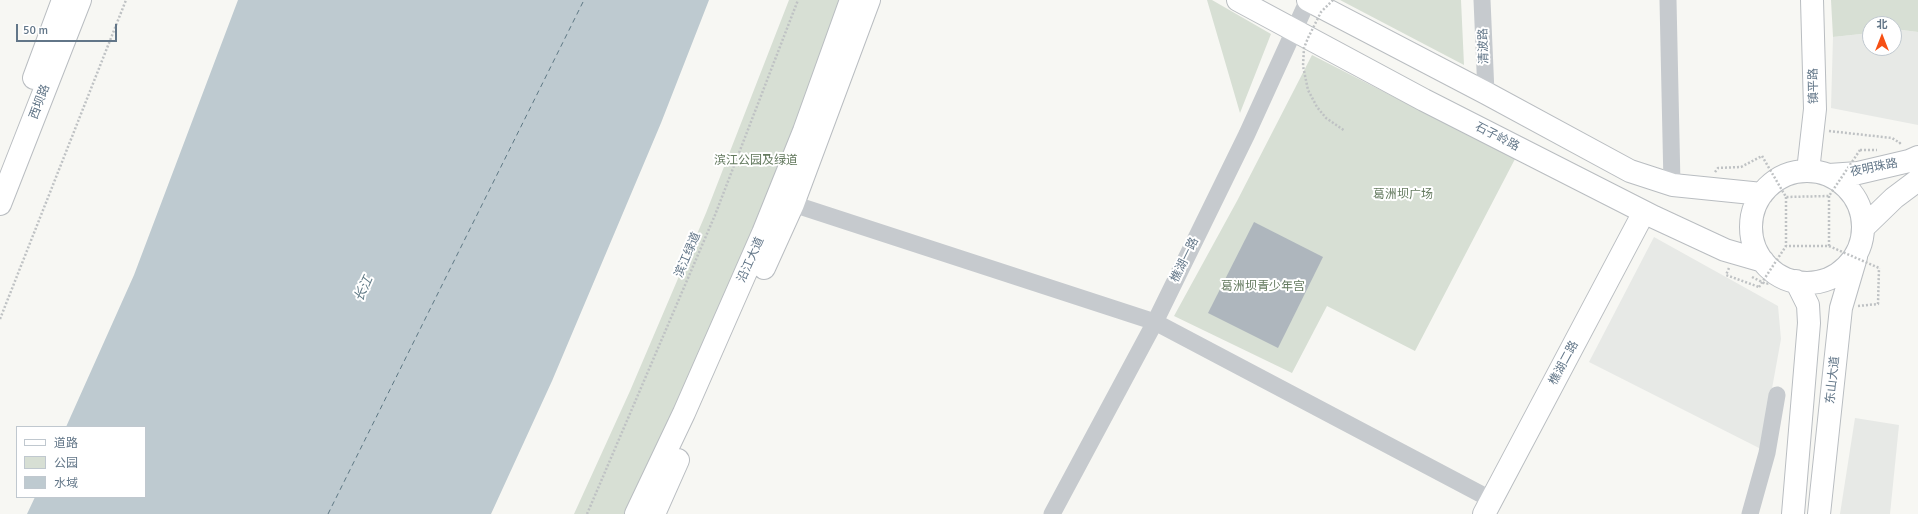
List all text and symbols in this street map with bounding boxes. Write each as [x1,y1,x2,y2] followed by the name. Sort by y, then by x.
[18,16,119,42] scale bar
[1862,16,1902,56] north arrow
[1877,18,1888,31] text: 北
[23,23,48,38] text: 50 m
[1476,28,1492,64] street label: 清波路
[1806,68,1822,104] street label: 镇平路
[27,83,53,121] street label: 西坝路
[1472,120,1522,154] street label: 石子岭路
[714,154,798,168] park label: 滨江公园及绿道
[1849,156,1899,180] street label: 夜明珠路
[1373,188,1433,202] park label: 葛洲坝广场
[672,230,704,280] street label: 滨江绿道
[735,235,767,285] street label: 沿江大道
[1168,235,1202,285] street label: 樵湖一路
[352,274,376,304] water label: 长江
[1221,280,1305,294] park label: 葛洲坝青少年宫
[1546,338,1582,388] street label: 樵湖二路
[1823,355,1843,405] street label: 东山大道
[16,426,146,498] legend
[54,436,78,451] text: 道路
[54,456,78,471] text: 公园
[54,476,78,491] text: 水域

